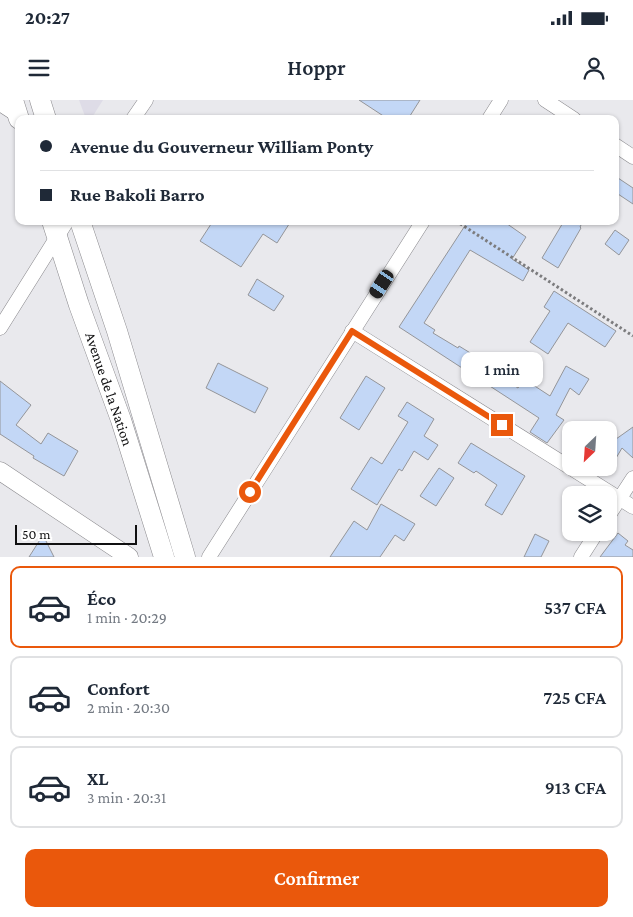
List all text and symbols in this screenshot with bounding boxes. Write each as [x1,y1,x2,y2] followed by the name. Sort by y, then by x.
[25,7,70,28] text: 20:27
[25,54,53,82] icon: menu
[580,54,608,82] icon: person
[287,55,346,80] text: Hoppr
[70,136,373,157] text: Avenue du Gouverneur William Ponty
[70,184,205,205] text: Rue Bakoli Barro
[367,267,396,301] car
[82,330,136,448] street label: Avenue de la Nation
[461,352,543,388] callout: 1 min
[484,361,520,378] text: 1 min
[491,414,513,436] route end
[562,421,618,476] north arrow
[562,421,617,541] map controls
[239,481,261,503] route start
[562,486,617,541] button: layers
[15,522,138,545] scale bar
[22,526,50,542] text: 50 m
[27,585,72,630] icon: car
[87,588,116,609] text: Éco
[544,597,606,618] text: 537 CFA
[87,609,167,626] text: 1 min · 20:29
[27,675,72,720] icon: car
[87,678,150,699] text: Confort
[543,687,606,708] text: 725 CFA
[87,699,170,716] text: 2 min · 20:30
[27,765,72,810] icon: car
[87,768,109,789] text: XL
[545,777,606,798] text: 913 CFA
[87,789,166,806] text: 3 min · 20:31
[25,849,608,907] button: Confirmer

